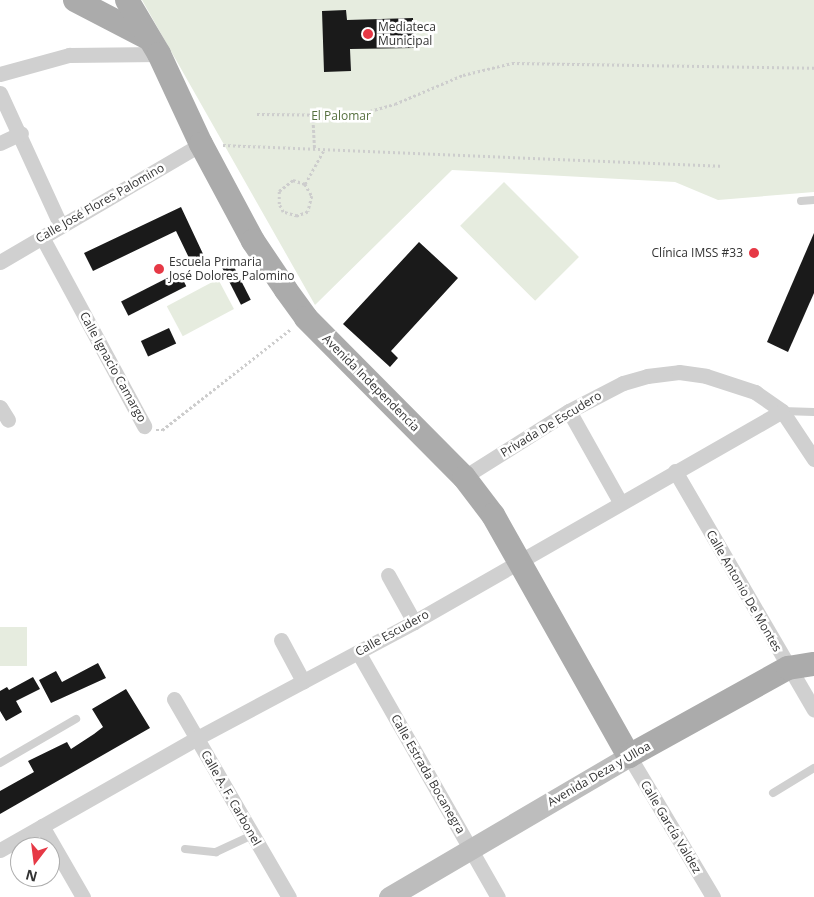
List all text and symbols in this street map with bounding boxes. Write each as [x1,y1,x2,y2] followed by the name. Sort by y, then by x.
[378,20,436,48] place label: Mediateca Municipal
[362,28,374,40] marker: Mediateca Municipal
[311,109,371,123] park label: El Palomar
[33,160,167,246] street label: Calle José Flores Palomino
[652,246,743,260] place label: Clínica IMSS #33
[747,246,761,260] marker: Clínica IMSS #33
[169,255,295,283] place label: Escuela Primaria José Dolores Palomino
[153,263,165,275] marker: Escuela Primaria José Dolores Palomino
[77,309,149,425] street label: Calle Ignacio Camargo
[320,332,422,434] street label: Avenida Independencia
[498,388,604,460] street label: Privada De Escudero
[703,528,785,654] street label: Calle Antonio De Montes
[353,607,431,659] street label: Calle Escudero
[388,712,468,836] street label: Calle Estrada Bocanegra
[545,739,653,809] street label: Avenida Deza y Ulloa
[198,748,264,848] street label: Calle A. F. Carbonel
[638,778,704,876] street label: Calle García Valdez
[10,837,60,887] north arrow
[23,865,39,887] text: N

